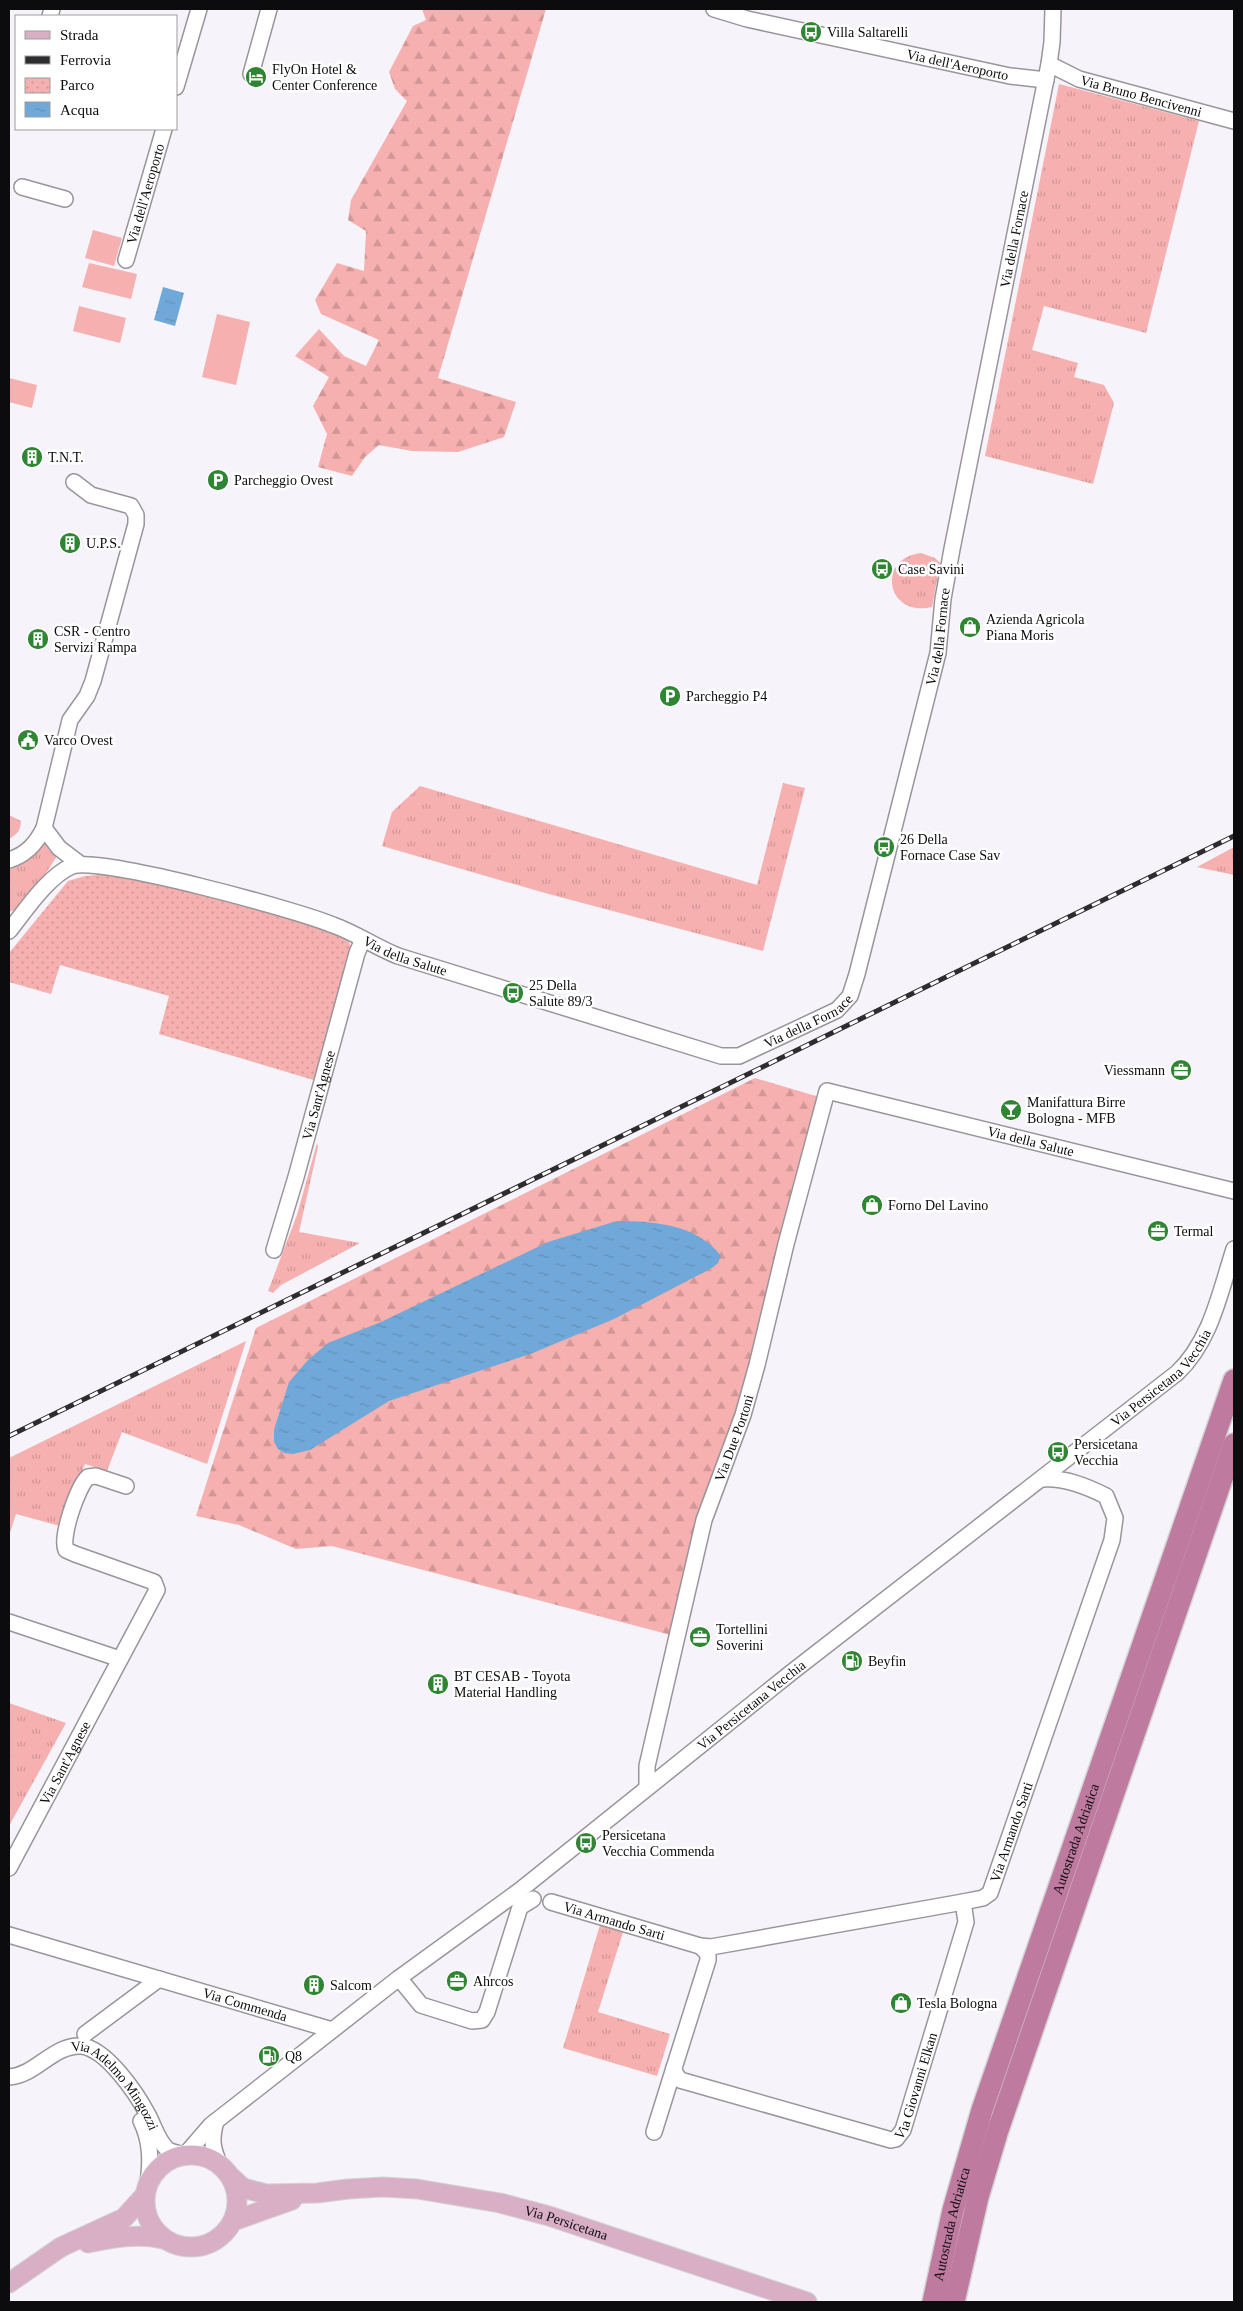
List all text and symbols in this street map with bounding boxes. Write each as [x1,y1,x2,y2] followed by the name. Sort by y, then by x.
[15,15,178,130] legend
[799,20,823,44] bus stop icon: Villa Saltarelli
[827,25,908,40] place label: Villa Saltarelli
[60,27,99,43] text: Strada
[905,47,1010,83] street label: Via dell'Aeroporto
[60,52,111,68] text: Ferrovia
[272,62,377,93] place label: FlyOn Hotel & Center Conference
[244,65,268,89] hotel icon: FlyOn Hotel & Center Conference
[1079,73,1204,120] street label: Via Bruno Bencivenni
[60,77,94,93] text: Parco
[60,102,99,118] text: Acqua
[124,142,167,246] street label: Via dell'Aeroporto
[997,189,1032,289] street label: Via della Fornace
[20,445,44,469] building icon: T.N.T.
[48,450,84,465] place label: T.N.T.
[206,468,230,492] parking icon: Parcheggio Ovest
[234,473,333,488] place label: Parcheggio Ovest
[58,531,82,555] building icon: U.P.S.
[86,536,121,551] place label: U.P.S.
[870,557,894,581] bus stop icon: Case Savini
[898,562,965,577] place label: Case Savini
[923,587,953,687] street label: Via della Fornace
[986,612,1085,643] place label: Azienda Agricola Piana Moris
[958,615,982,639] shop icon: Azienda Agricola Piana Moris
[54,624,138,655] place label: CSR - Centro Servizi Rampa
[26,627,50,651] building icon: CSR - Centro Servizi Rampa
[658,684,682,708] parking icon: Parcheggio P4
[686,689,767,704] place label: Parcheggio P4
[16,728,40,752] public building icon: Varco Ovest
[44,733,113,748] place label: Varco Ovest
[900,832,1000,863] place label: 26 Della Fornace Case Sav
[872,835,896,859] bus stop icon: 26 Della Fornace Case Sav
[360,933,449,979] street label: Via della Salute
[529,978,592,1009] place label: 25 Della Salute 89/3
[501,981,525,1005] bus stop icon: 25 Della Salute 89/3
[762,992,856,1051] street label: Via della Fornace
[299,1049,338,1142] street label: Via Sant'Agnese
[1169,1058,1193,1082] office icon: Viessmann
[1104,1063,1165,1078] place label: Viessmann
[1027,1095,1125,1126] place label: Manifattura Birre Bologna - MFB
[999,1098,1023,1122] bar icon: Manifattura Birre Bologna - MFB
[986,1124,1075,1159] street label: Via della Salute
[860,1193,884,1217] shop icon: Forno Del Lavino
[888,1198,988,1213] place label: Forno Del Lavino
[1146,1219,1170,1243] office icon: Termal
[1174,1224,1214,1239] place label: Termal
[1108,1327,1214,1430] street label: Via Persicetana Vecchia
[712,1393,756,1483] street label: Via Due Portoni
[1074,1437,1139,1468] place label: Persicetana Vecchia
[1046,1440,1070,1464] bus stop icon: Persicetana Vecchia
[716,1622,768,1653] place label: Tortellini Soverini
[688,1625,712,1649] office icon: Tortellini Soverini
[840,1649,864,1673] fuel station icon: Beyfin
[868,1654,906,1669] place label: Beyfin
[694,1657,809,1753] street label: Via Persicetana Vecchia
[454,1669,571,1700] place label: BT CESAB - Toyota Material Handling
[426,1672,450,1696] building icon: BT CESAB - Toyota Material Handling
[37,1719,94,1807] street label: Via Sant'Agnese
[987,1780,1036,1884] street label: Via Armando Sarti
[1050,1781,1102,1897] street label: Autostrada Adriatica
[602,1828,715,1859] place label: Persicetana Vecchia Commenda
[574,1831,598,1855] bus stop icon: Persicetana Vecchia Commenda
[562,1899,667,1943] street label: Via Armando Sarti
[445,1969,469,1993] office icon: Ahrcos
[302,1973,326,1997] building icon: Salcom
[473,1974,513,1989] place label: Ahrcos
[330,1978,372,1993] place label: Salcom
[201,1985,290,2025] street label: Via Commenda
[889,1991,913,2015] shop icon: Tesla Bologna
[917,1996,998,2011] place label: Tesla Bologna
[892,2031,940,2143] street label: Via Giovanni Elkan
[70,2039,161,2133] street label: Via Adelmo Mingozzi
[257,2044,281,2068] fuel station icon: Q8
[285,2049,302,2064] place label: Q8
[931,2165,973,2282] street label: Autostrada Adriatica
[523,2203,610,2243] street label: Via Persicetana

